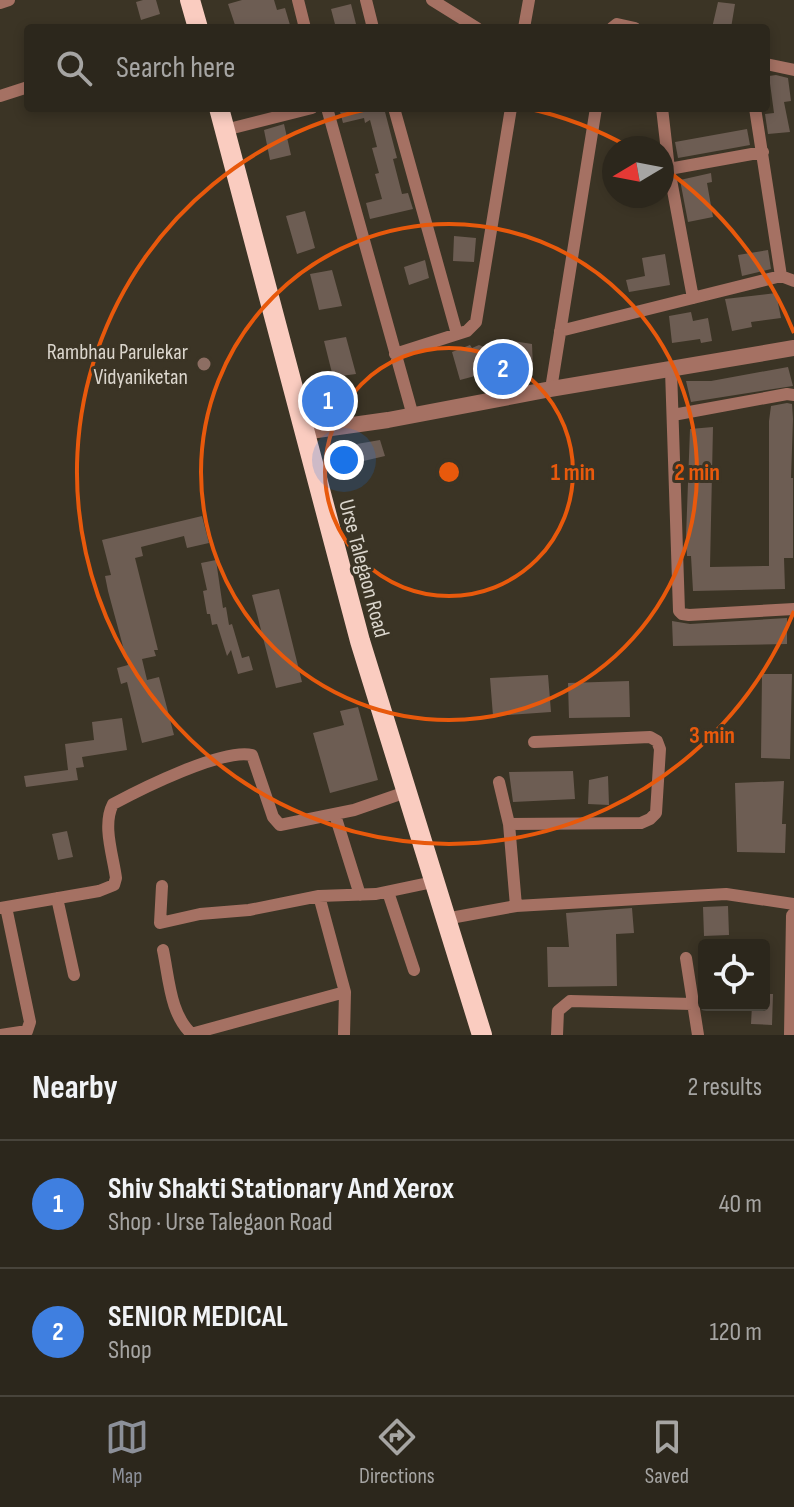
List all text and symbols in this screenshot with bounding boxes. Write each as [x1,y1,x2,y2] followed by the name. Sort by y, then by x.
[24,24,770,112] search box
[52,46,96,90] icon: search
[116,50,235,86] text: Search here
[602,136,674,208] north arrow
[47,339,188,391] place label: Rambhau Parulekar Vidyaniketan
[477,339,529,399] pin: 2
[195,355,213,373] marker: Rambhau Parulekar Vidyaniketan
[302,371,354,431] pin: 1
[324,440,364,480] your location
[435,458,463,486] centre of rings
[551,458,595,487] text: 1 min
[674,458,720,487] text: 2 min
[332,496,395,640] street label: Urse Talegaon Road
[689,721,735,750] text: 3 min
[698,939,770,1011] map controls
[698,939,770,1011] button: locate
[32,1067,118,1108] text: Nearby
[688,1072,762,1103] text: 2 results
[108,1171,454,1207] text: Shiv Shakti Stationary And Xerox
[53,1189,63,1220] text: 1
[719,1189,762,1220] text: 40 m
[108,1207,333,1238] text: Shop · Urse Talegaon Road
[108,1299,288,1335] text: SENIOR MEDICAL
[52,1317,64,1348] text: 2
[709,1317,762,1348] text: 120 m
[108,1335,152,1366] text: Shop
[105,1415,149,1490] tab: Map
[359,1415,435,1490] tab: Directions
[645,1415,689,1490] tab: Saved

